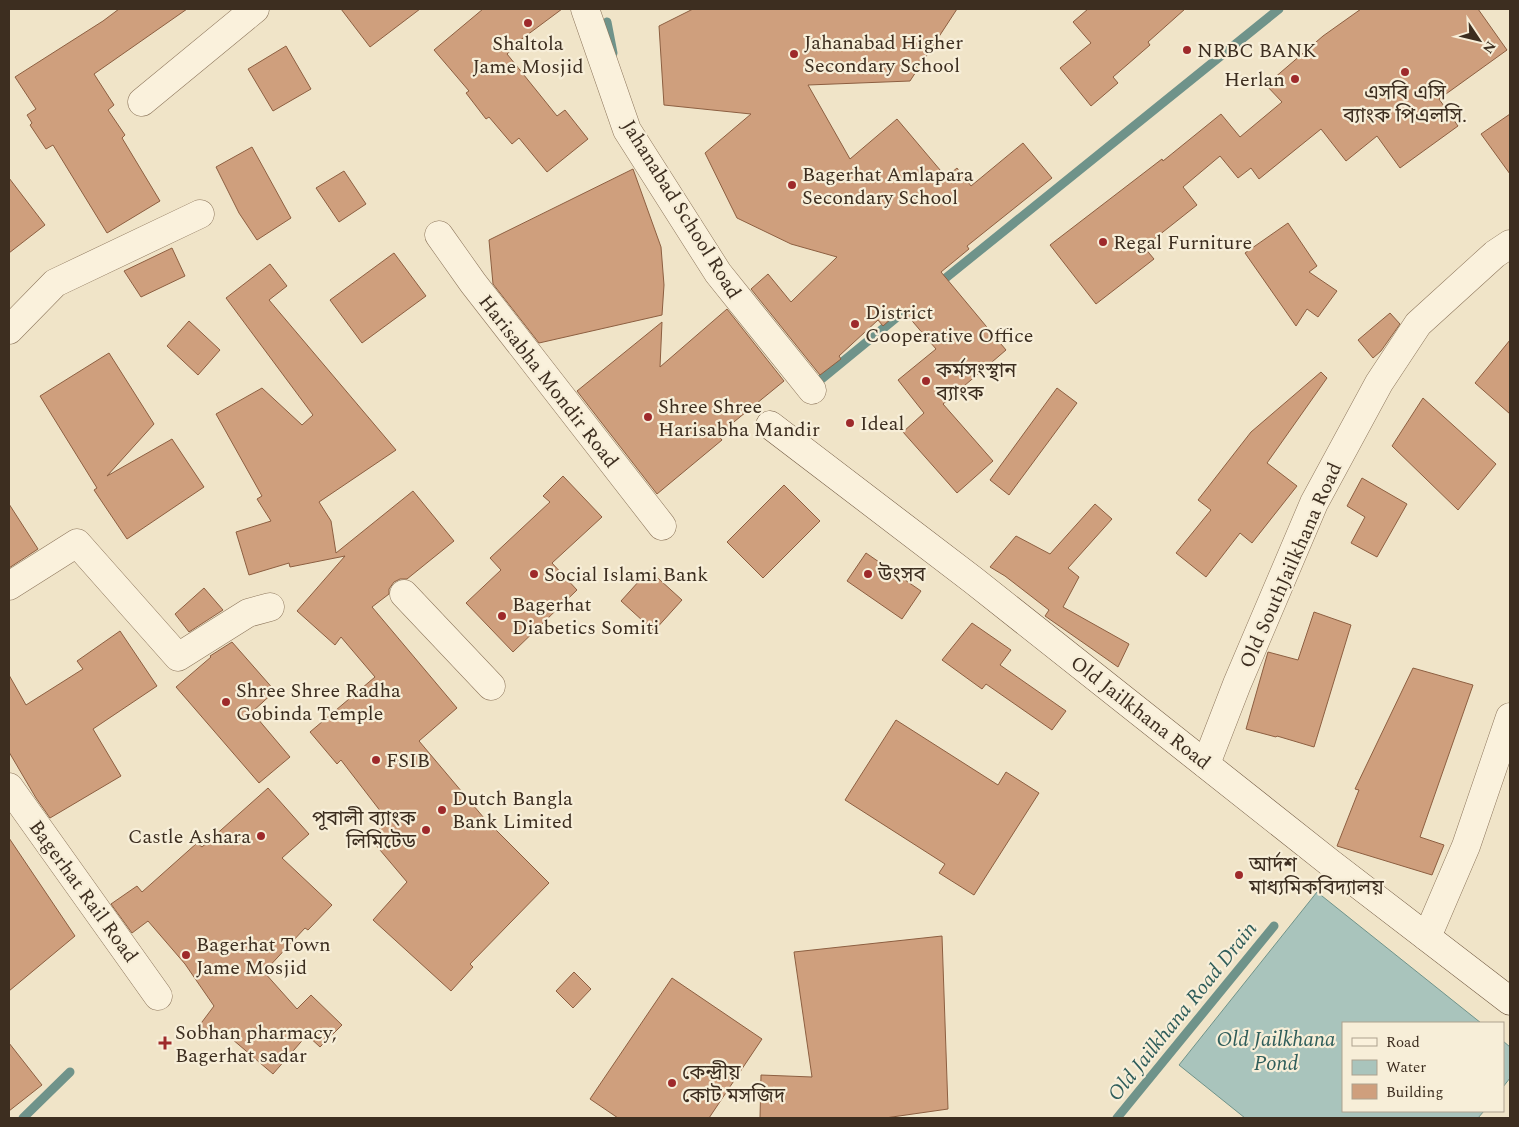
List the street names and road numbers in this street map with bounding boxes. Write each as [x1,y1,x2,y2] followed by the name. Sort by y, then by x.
[614,114,749,305] street label: Jahanabad School Road
[471,288,626,475] street label: Harisabha Mondir Road
[1232,458,1350,673] street label: Old SouthJailkhana Road
[1064,648,1217,777] street label: Old Jailkhana Road
[21,814,145,969] street label: Bagerhat Rail Road

